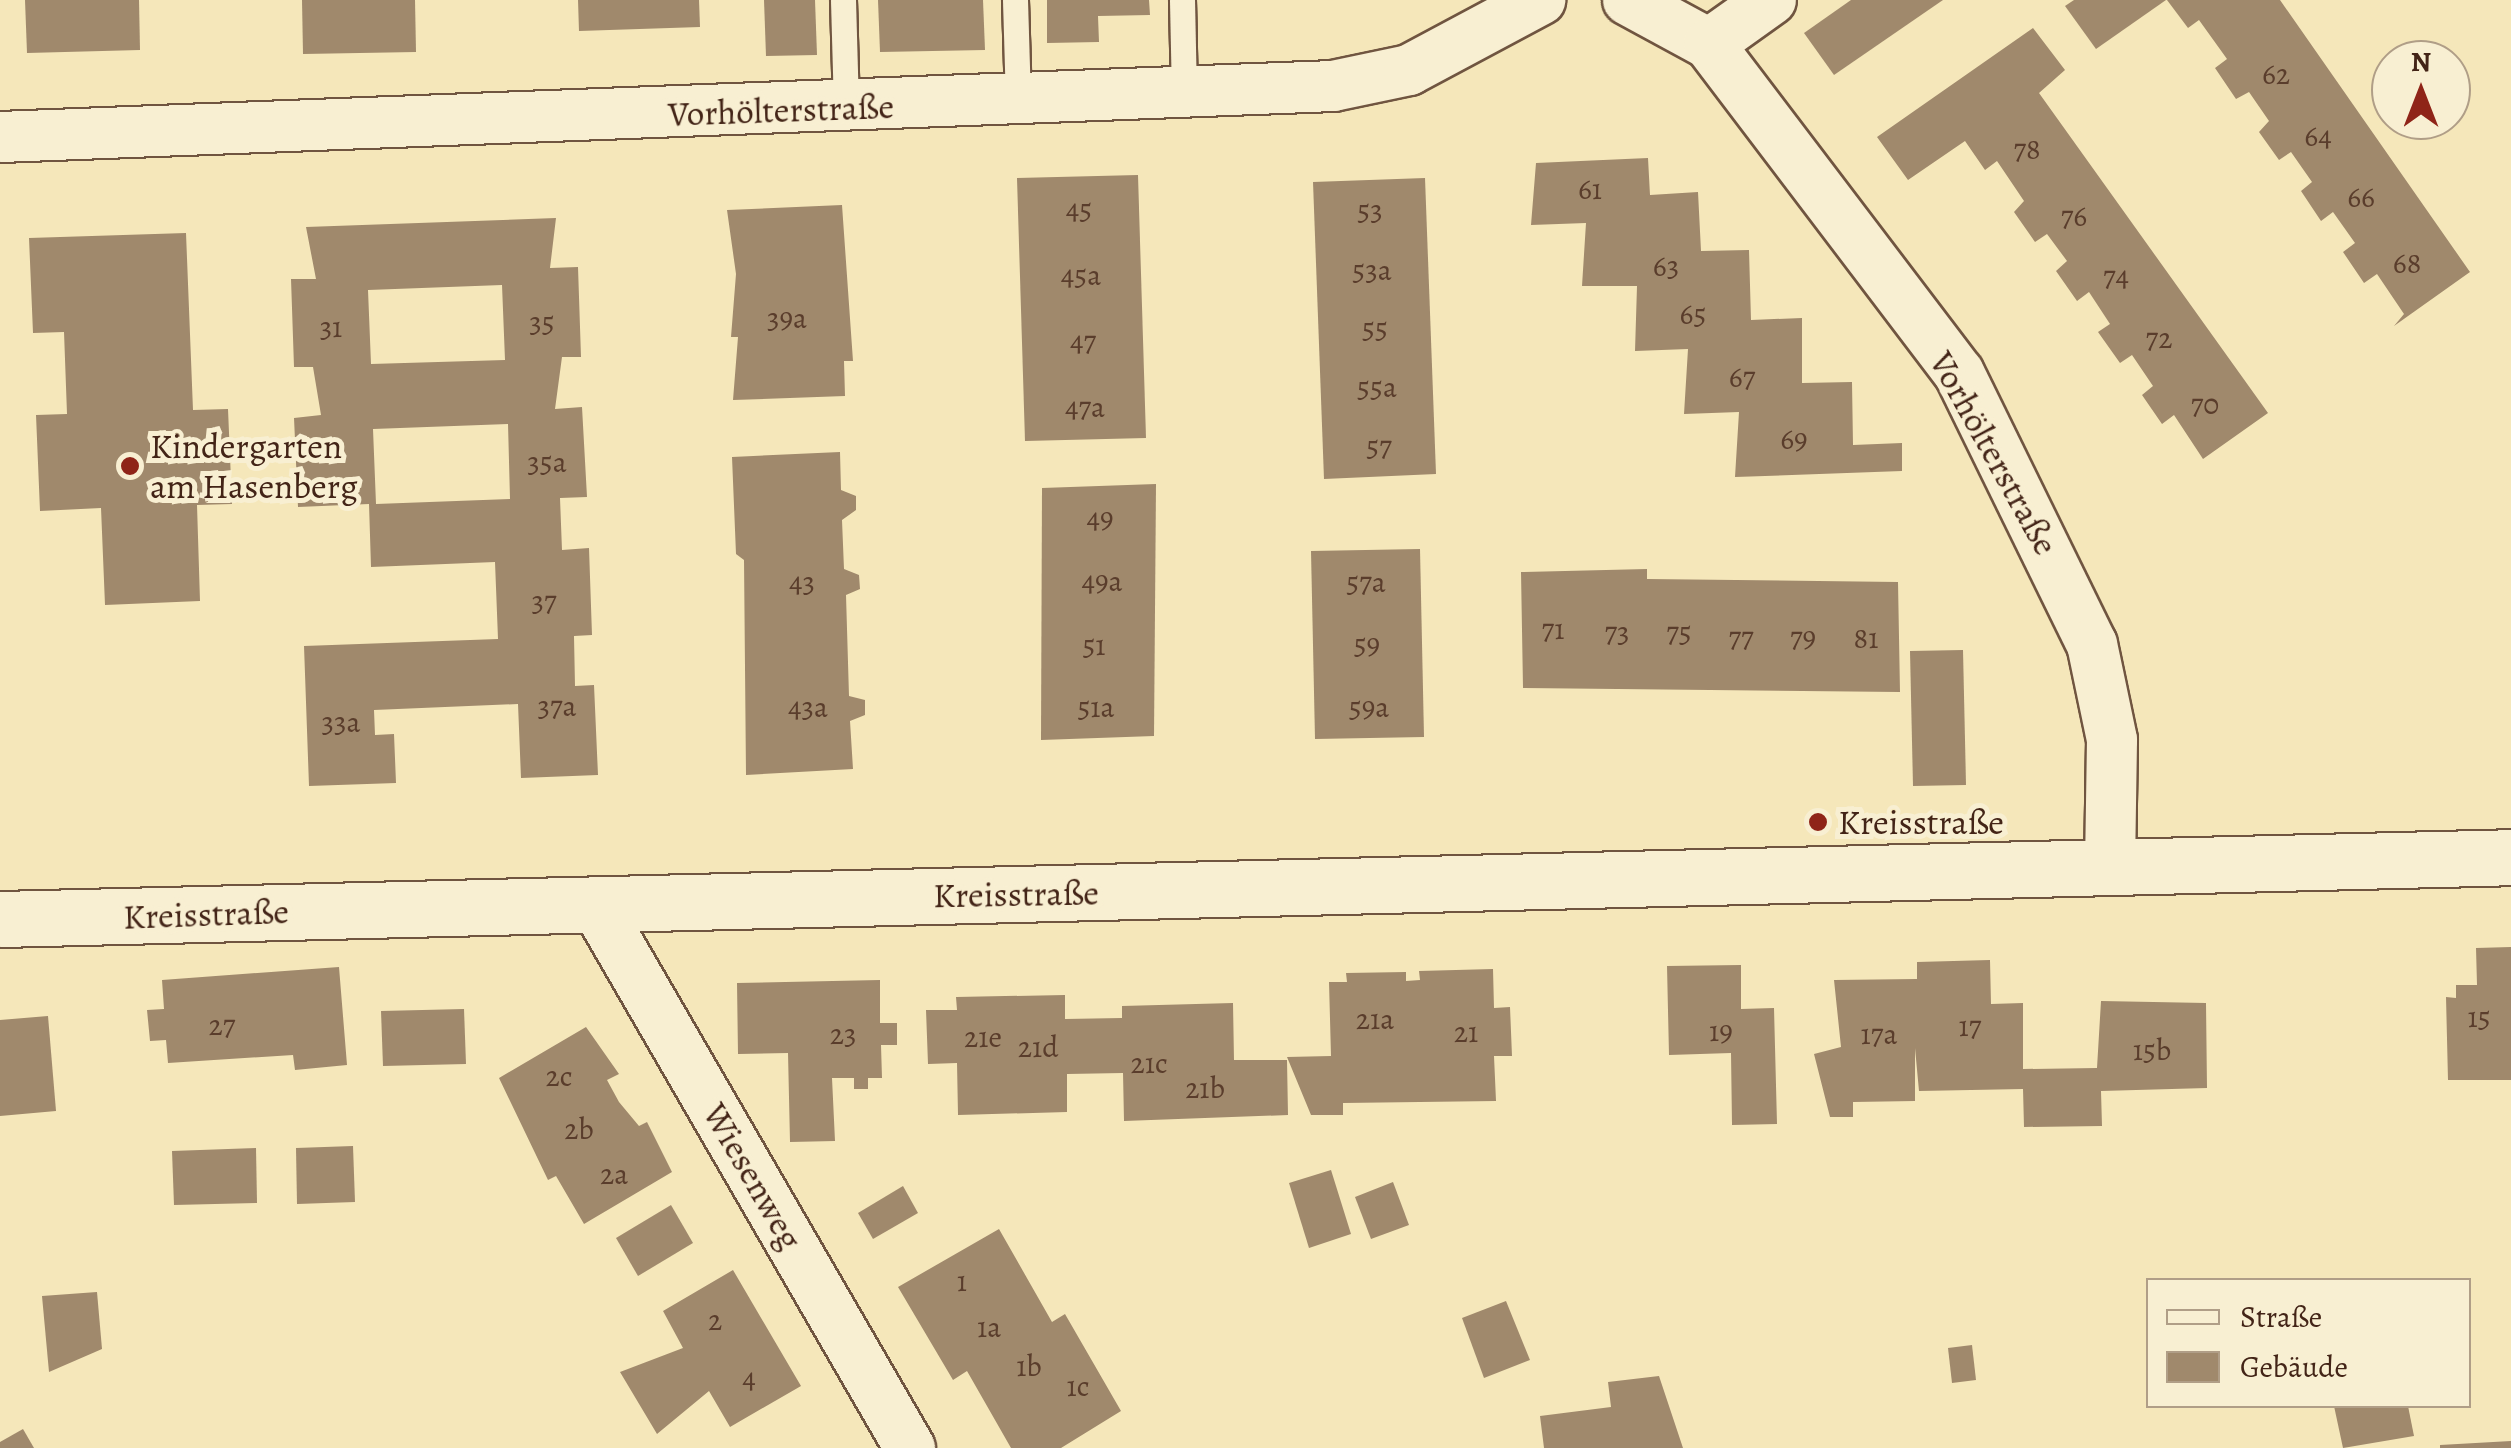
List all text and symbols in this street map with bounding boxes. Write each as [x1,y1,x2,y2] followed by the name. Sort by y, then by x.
[2371,40,2471,140] north arrow
[2411,43,2431,81] text: N
[2262,56,2290,92] house number: 62
[667,85,895,135] street label: Vorhölterstraße
[2304,118,2332,154] house number: 64
[2013,131,2041,167] house number: 78
[1578,171,1602,207] house number: 61
[2347,179,2375,215] house number: 66
[1066,191,1092,227] house number: 45
[1357,192,1383,228] house number: 53
[2061,198,2087,234] house number: 76
[2393,245,2421,281] house number: 68
[1653,248,1679,284] house number: 63
[1352,252,1392,288] house number: 53a
[1061,257,1101,293] house number: 45a
[2103,258,2129,294] house number: 74
[1680,296,1706,332] house number: 65
[767,300,807,336] house number: 39a
[529,304,555,340] house number: 35
[320,309,342,345] house number: 31
[1362,310,1388,346] house number: 55
[2146,320,2172,356] house number: 72
[1070,323,1096,359] house number: 47
[1921,344,2067,562] street label: Vorhölterstraße
[1729,359,1755,395] house number: 67
[1357,369,1397,405] house number: 55a
[2191,386,2219,422] house number: 70
[1065,389,1105,425] house number: 47a
[1780,421,1808,457] house number: 69
[150,425,358,507] place label: Kindergarten am Hasenberg
[1366,428,1392,464] house number: 57
[527,444,567,480] house number: 35a
[119,455,141,477] marker: Kindergarten am Hasenberg
[1086,500,1114,536] house number: 49
[1081,563,1123,599] house number: 49a
[789,564,815,600] house number: 43
[1346,564,1386,600] house number: 57a
[531,583,557,619] house number: 37
[1542,611,1564,647] house number: 71
[1604,614,1630,650] house number: 73
[1666,614,1692,650] house number: 75
[1728,619,1754,655] house number: 77
[1790,619,1816,655] house number: 79
[1854,620,1878,656] house number: 81
[1354,626,1380,662] house number: 59
[1082,627,1106,663] house number: 51
[537,688,577,724] house number: 37a
[788,689,828,725] house number: 43a
[1077,689,1115,725] house number: 51a
[1349,689,1389,725] house number: 59a
[322,704,360,740] house number: 33a
[1838,801,2004,843] place label: Kreisstraße
[1807,811,1829,833] marker: Kreisstraße
[933,872,1099,916] street label: Kreisstraße
[122,890,290,938] street label: Kreisstraße
[2467,999,2491,1035] house number: 15
[1356,1001,1394,1037] house number: 21a
[209,1007,235,1043] house number: 27
[1959,1008,1981,1044] house number: 17
[1709,1013,1733,1049] house number: 19
[1454,1014,1478,1050] house number: 21
[830,1016,856,1052] house number: 23
[1861,1016,1897,1052] house number: 17a
[964,1019,1002,1055] house number: 21e
[1018,1029,1058,1065] house number: 21d
[2133,1032,2171,1068] house number: 15b
[1130,1045,1168,1081] house number: 21c
[546,1058,572,1094] house number: 2c
[1185,1070,1225,1106] house number: 21b
[694,1095,812,1257] street label: Wiesenweg
[564,1111,594,1147] house number: 2b
[600,1156,628,1192] house number: 2a
[957,1263,967,1299] house number: 1
[2146,1278,2471,1408] legend
[2240,1297,2322,1337] text: Straße
[708,1302,722,1338] house number: 2
[977,1309,1001,1345] house number: 1a
[2240,1347,2348,1387] text: Gebäude
[1016,1348,1042,1384] house number: 1b
[742,1360,756,1396] house number: 4
[1067,1368,1089,1404] house number: 1c

